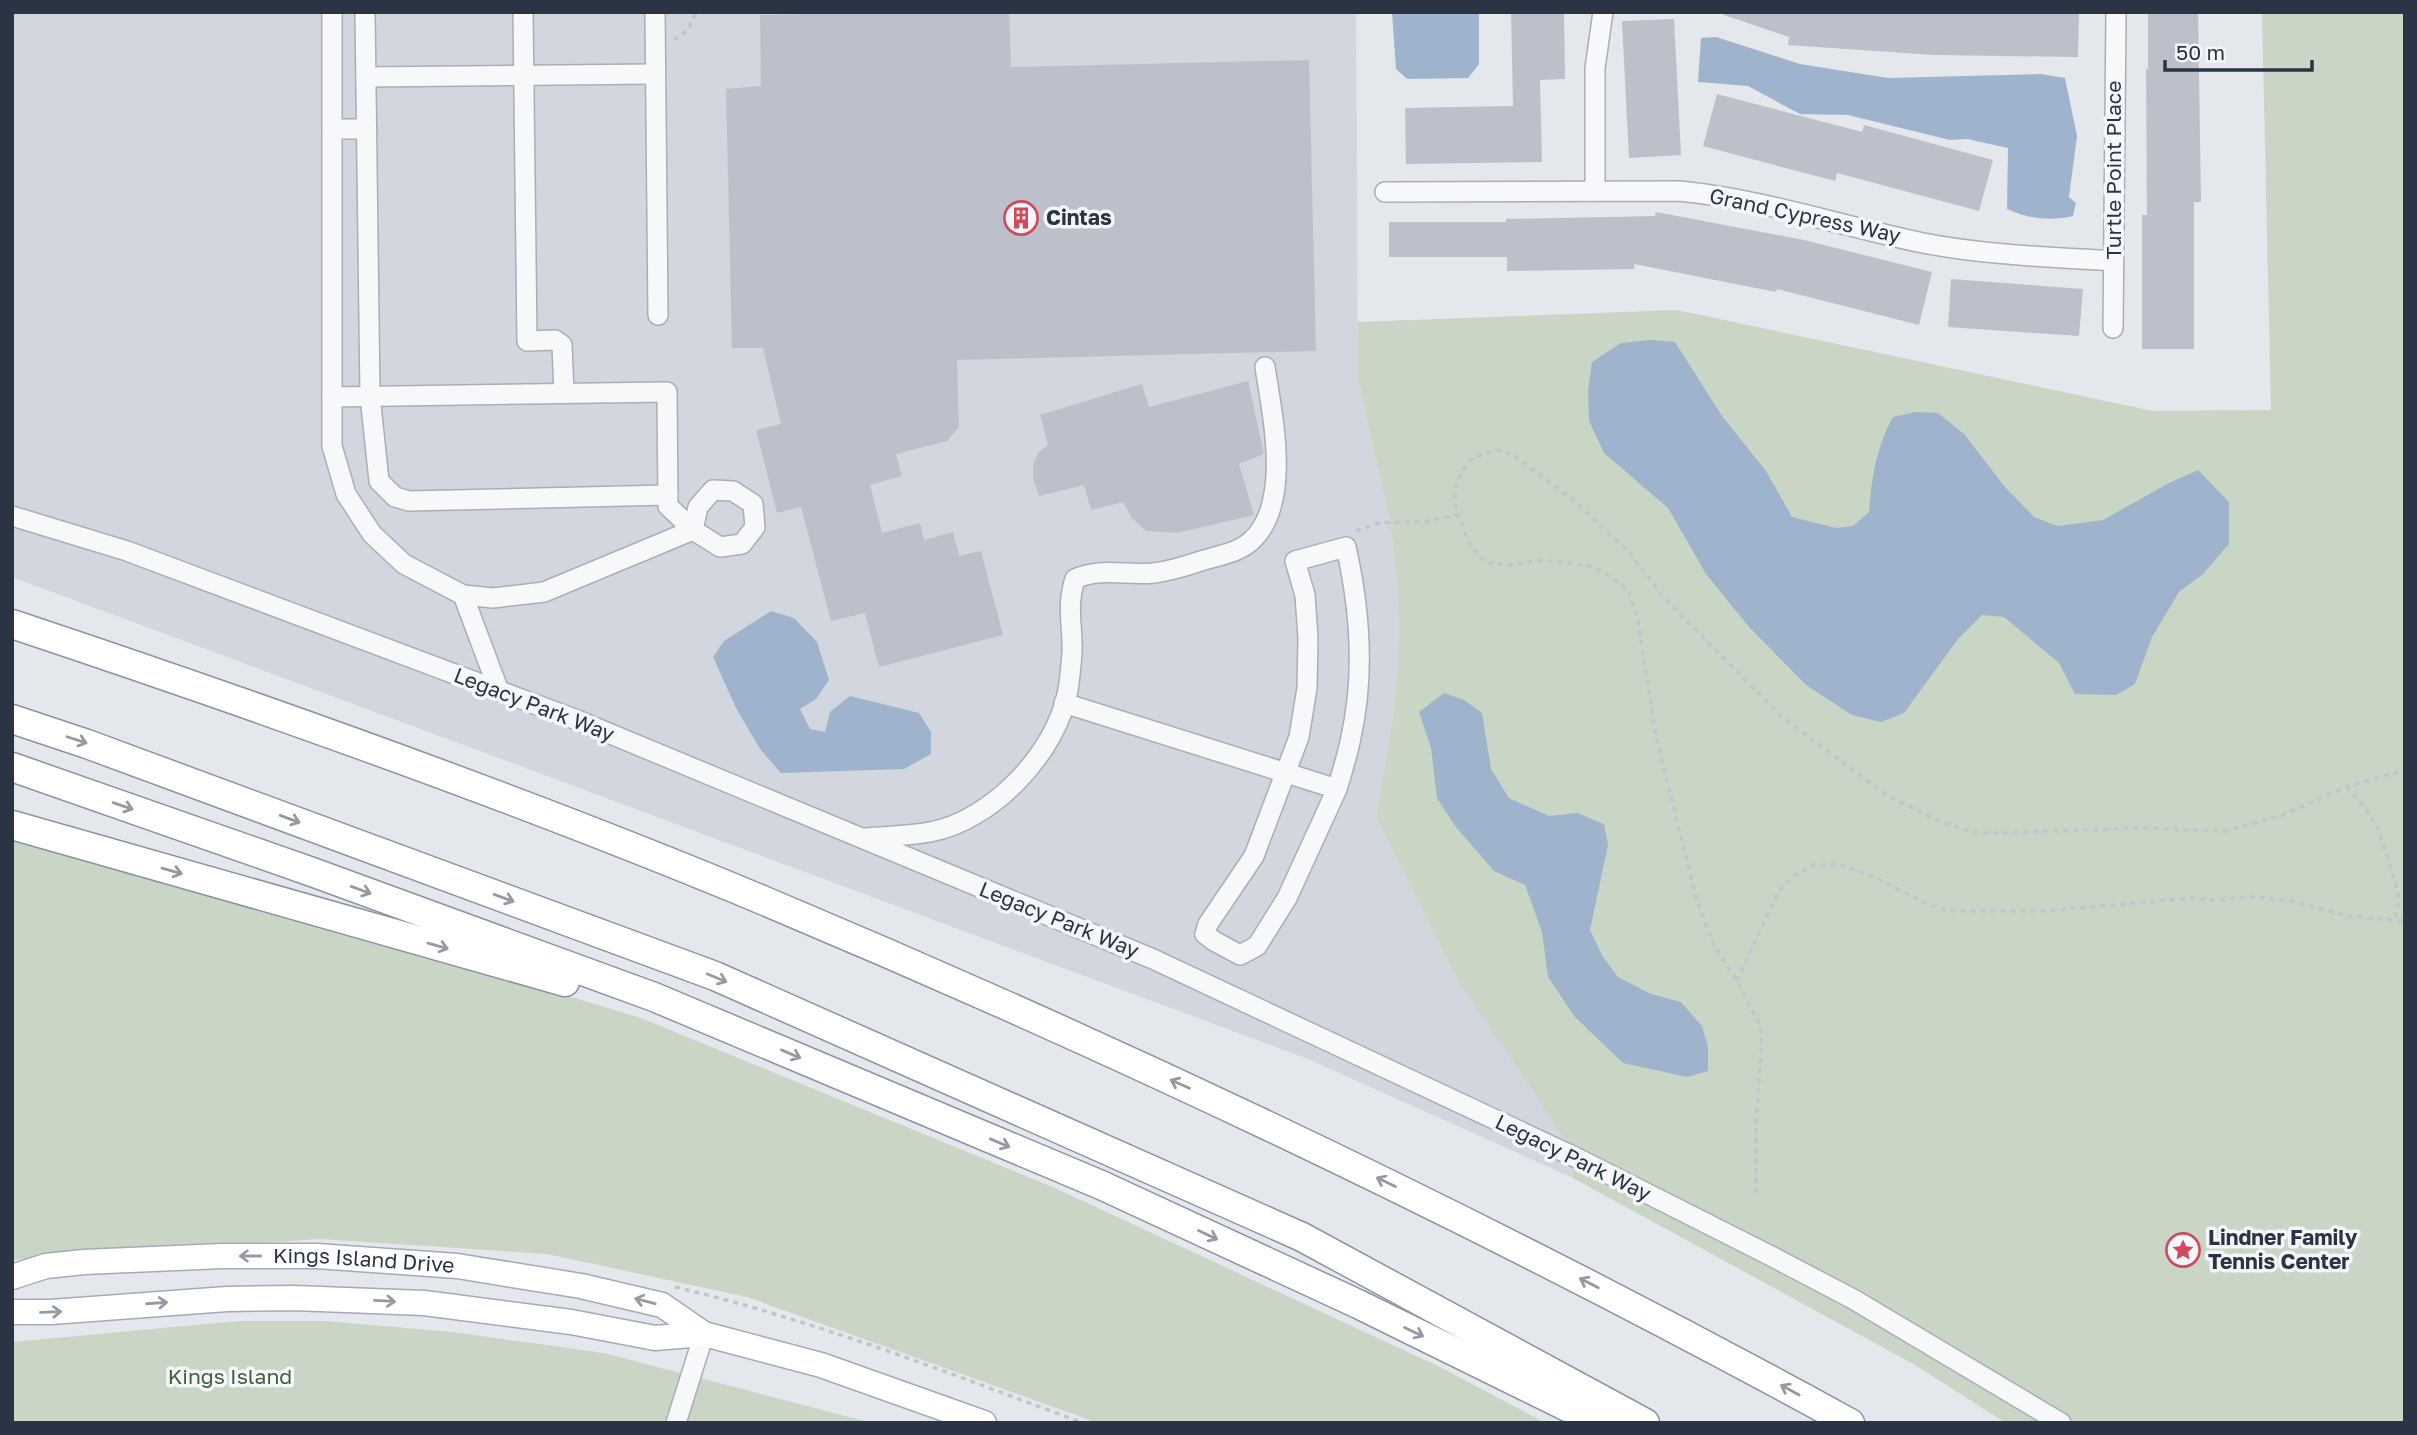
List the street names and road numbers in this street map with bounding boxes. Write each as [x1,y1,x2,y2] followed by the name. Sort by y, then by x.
[2100,81,2126,259] street label: Turtle Point Place
[1707,182,1903,248] street label: Grand Cypress Way
[450,661,619,747] street label: Legacy Park Way
[976,875,1143,963] street label: Legacy Park Way
[1491,1108,1656,1206] street label: Legacy Park Way
[273,1242,456,1278] street label: Kings Island Drive

